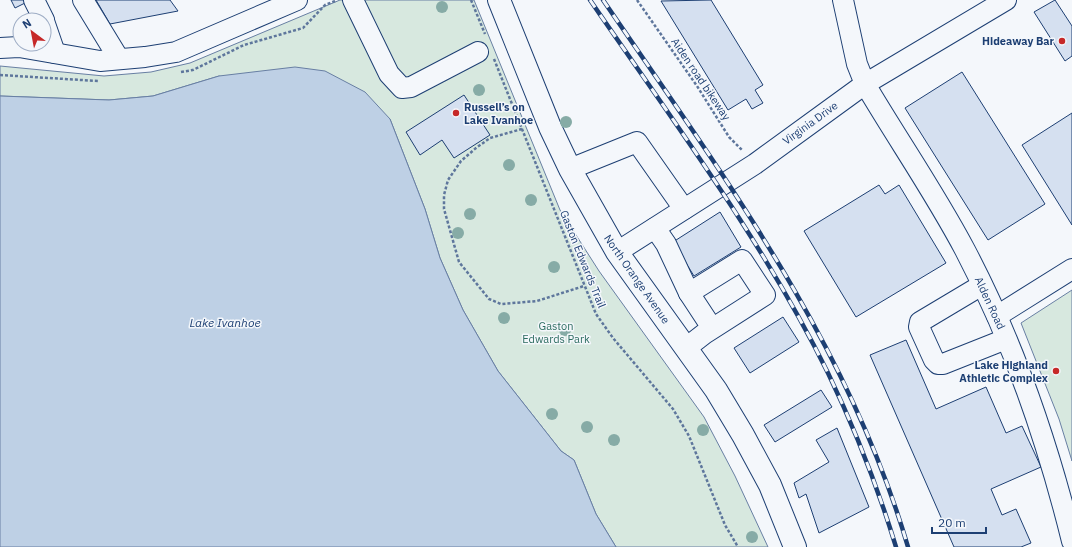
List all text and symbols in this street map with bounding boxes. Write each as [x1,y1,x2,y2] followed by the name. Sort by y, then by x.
[12,12,52,52] north arrow
[20,15,34,32] text: N
[982,34,1055,48] place label: Hideaway Bar
[668,35,734,123] street label: Aiden road bikeway
[1057,36,1067,46] marker: Hideaway Bar
[780,98,840,148] street label: Virginia Drive
[464,100,533,127] place label: Russell’s on Lake Ivanhoe
[451,108,461,118] marker: Russell’s on Lake Ivanhoe
[557,208,609,310] street label: Gaston Edwards Trail
[601,232,673,326] street label: North Orange Avenue
[972,274,1008,332] street label: Alden Road
[189,315,261,330] water label: Lake Ivanhoe
[522,319,590,346] park label: Gaston Edwards Park
[959,358,1048,385] place label: Lake Highland Athletic Complex
[1051,366,1061,376] marker: Lake Highland Athletic Complex
[932,509,986,535] scale bar
[938,515,966,530] text: 20 m

